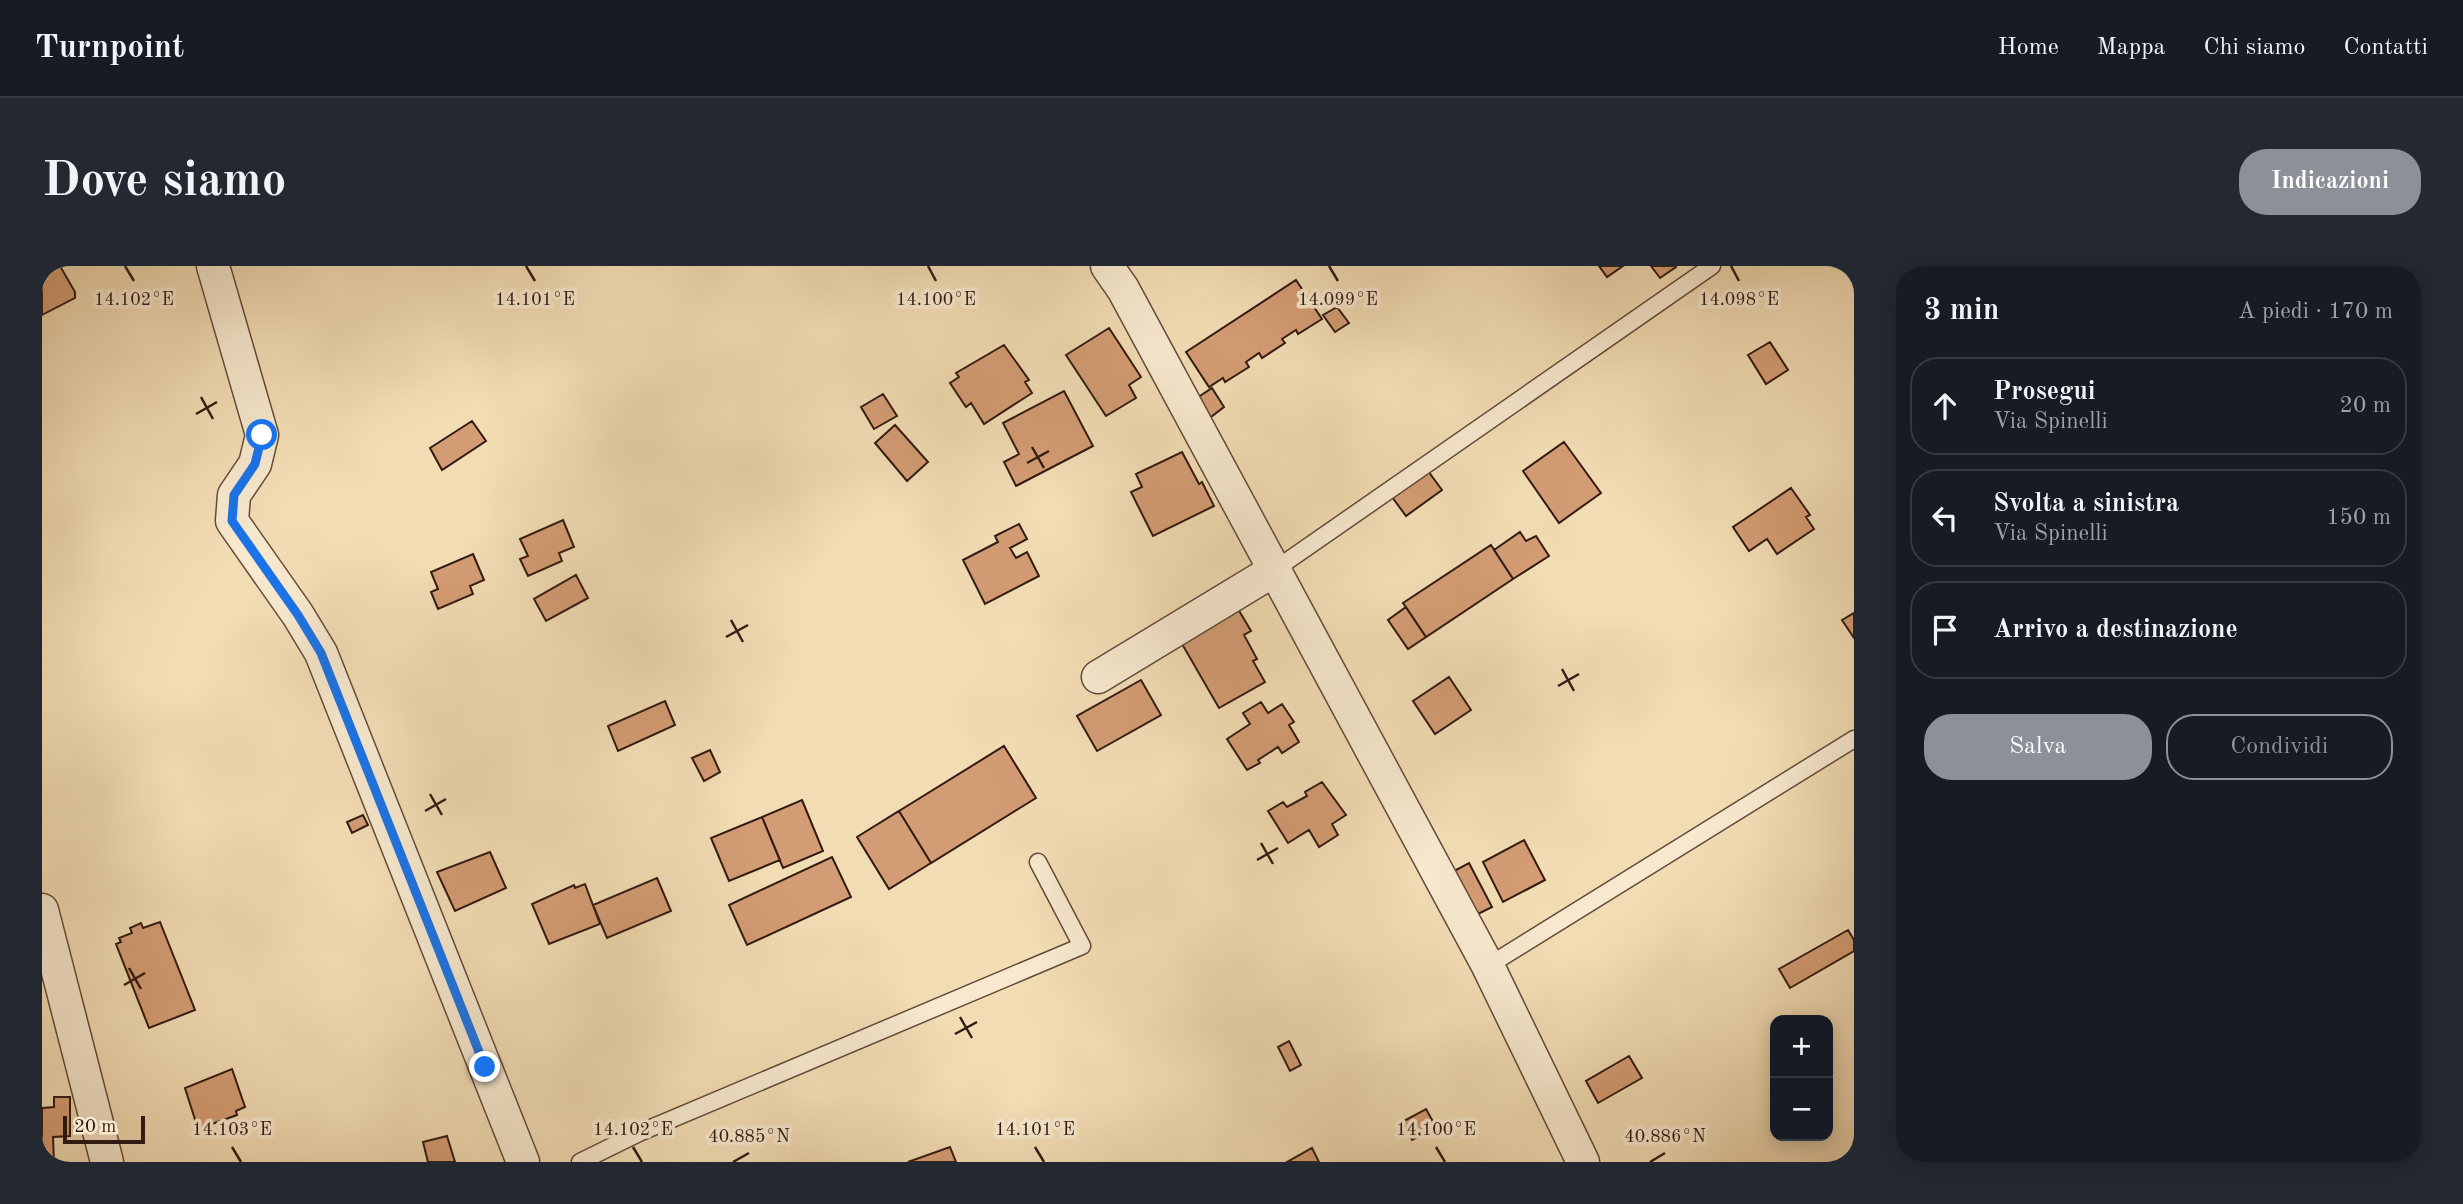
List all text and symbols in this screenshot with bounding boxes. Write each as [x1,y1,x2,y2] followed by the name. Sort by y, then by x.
[35,32,184,65] text: Turnpoint
[1998,36,2059,60] text: Home
[2097,36,2165,60] text: Mappa
[2203,36,2306,60] text: Chi siamo
[2344,36,2428,60] text: Contatti
[2239,149,2421,215] button: Indicazioni
[42,158,287,207] text: Dove siamo
[94,291,174,309] text: 14.102°E
[495,291,575,309] text: 14.101°E
[896,291,976,309] text: 14.100°E
[1298,291,1378,309] text: 14.099°E
[1699,291,1779,309] text: 14.098°E
[1924,296,1999,326] text: 3 min
[2238,300,2393,323] text: A piedi · 170 m
[1993,379,2096,405] text: Prosegui
[1926,387,1964,425] icon: ahead
[2340,394,2391,417] text: 20 m
[1993,410,2108,433] text: Via Spinelli
[246,419,277,450] route start
[1993,491,2179,517] text: Svolta a sinistra
[1926,499,1964,537] icon: left
[2326,506,2391,529] text: 150 m
[1993,522,2108,545] text: Via Spinelli
[1926,611,1964,649] icon: arrive
[1993,617,2238,643] text: Arrivo a destinazione
[1924,714,2152,780] button: Salva
[2166,714,2393,780] button: Condividi
[1770,1015,1833,1141] map controls
[1770,1015,1833,1078] button: +
[469,1051,500,1082] route end
[1770,1078,1833,1141] button: −
[63,1113,145,1145] scale bar
[74,1118,116,1137] text: 20 m
[192,1121,272,1139] text: 14.103°E
[593,1121,673,1139] text: 14.102°E
[995,1121,1075,1139] text: 14.101°E
[1396,1121,1476,1139] text: 14.100°E
[708,1128,790,1146] text: 40.885°N
[1624,1128,1706,1146] text: 40.886°N

